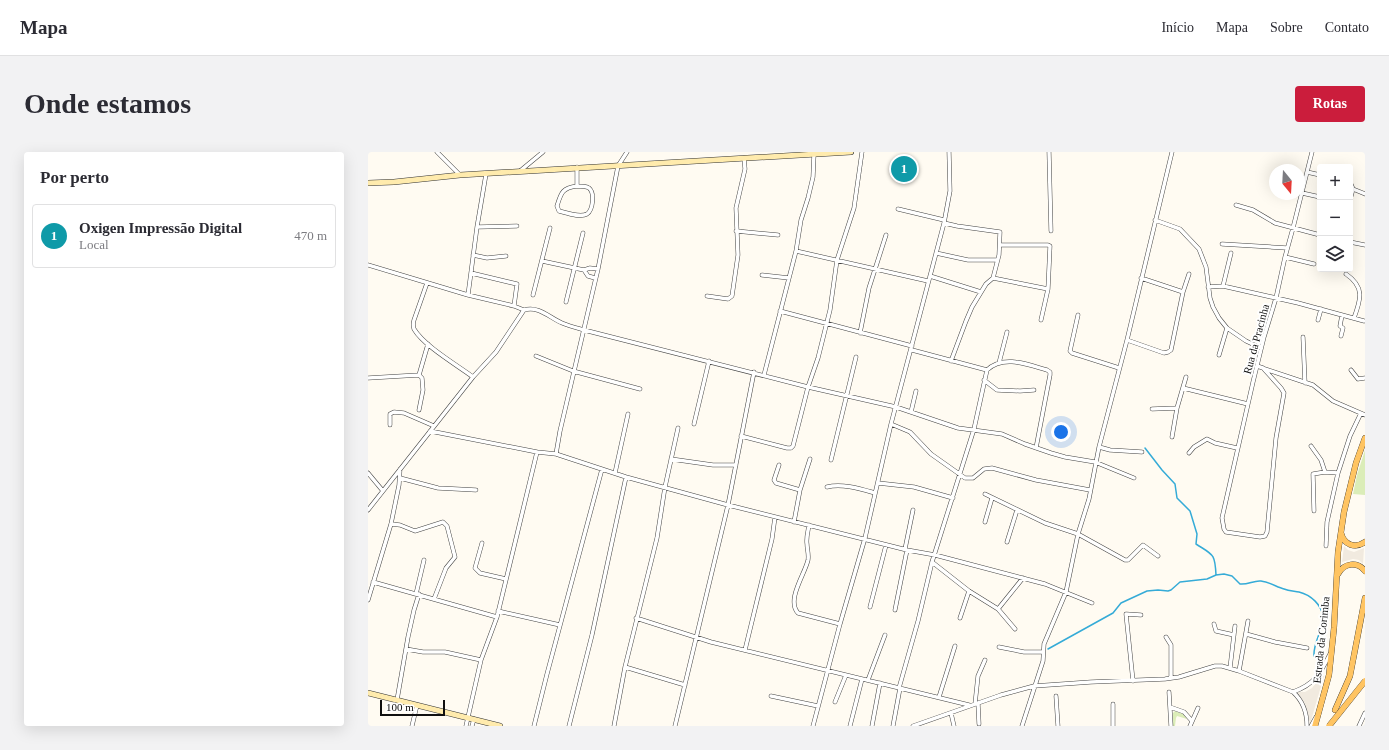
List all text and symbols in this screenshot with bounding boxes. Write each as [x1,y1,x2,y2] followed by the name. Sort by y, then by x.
[20,17,68,38] text: Mapa
[1161,20,1194,35] text: Início
[1216,20,1248,35] text: Mapa
[1270,20,1303,35] text: Sobre
[1325,20,1369,35] text: Contato
[1295,86,1365,122] button: Rotas
[24,88,191,119] text: Onde estamos
[891,154,917,184] pin: 1
[1269,164,1305,200] north arrow
[1317,164,1353,272] map controls
[1317,164,1353,200] button: +
[40,168,109,187] text: Por perto
[1317,200,1353,236] button: −
[79,220,242,236] text: Oxigen Impressão Digital
[51,228,57,243] text: 1
[294,228,327,243] text: 470 m
[1317,236,1353,272] button: layers
[79,237,109,252] text: Local
[1241,303,1271,375] street label: Rua da Pracinha
[1051,422,1071,442] your location
[1310,596,1332,684] street label: Estrada da Corimba
[380,698,445,717] scale bar
[386,701,414,713] text: 100 m

